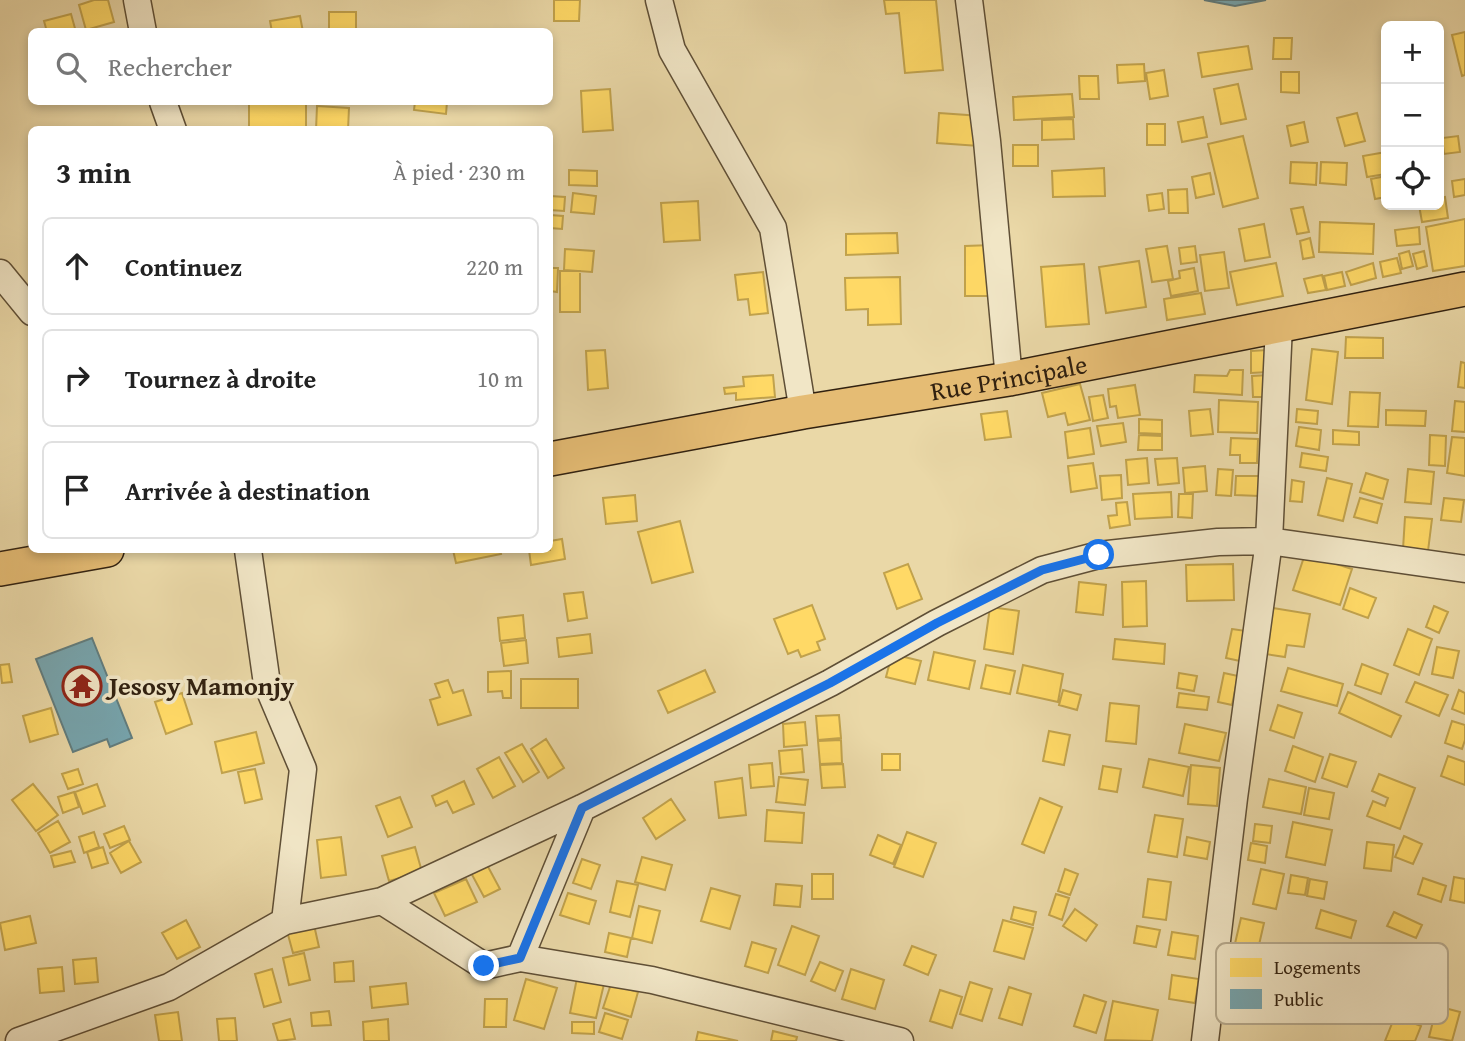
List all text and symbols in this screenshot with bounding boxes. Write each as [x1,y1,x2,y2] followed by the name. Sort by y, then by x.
[1381,21,1444,210] map controls
[1381,21,1444,84] button: +
[28,28,553,105] search box
[108,47,232,86] text: Rechercher
[52,48,90,86] icon: search
[1381,84,1444,147] button: −
[1381,147,1444,210] button: locate
[56,150,131,194] text: 3 min
[393,155,525,188] text: À pied · 230 m
[58,247,96,285] icon: ahead
[125,247,242,286] text: Continuez
[466,250,523,283] text: 220 m
[928,344,1090,410] street label: Rue Principale
[58,359,96,397] icon: right
[125,359,316,398] text: Tournez à droite
[477,362,523,395] text: 10 m
[58,471,96,509] icon: arrive
[125,471,370,510] text: Arrivée à destination
[1083,539,1114,570] route start
[61,665,103,707] temple icon: Jesosy Mamonjy
[105,666,295,705] place label: Jesosy Mamonjy
[1216,943,1448,1024] legend
[468,950,499,981] route end
[1274,953,1361,981] text: Logements
[1274,985,1323,1013] text: Public

